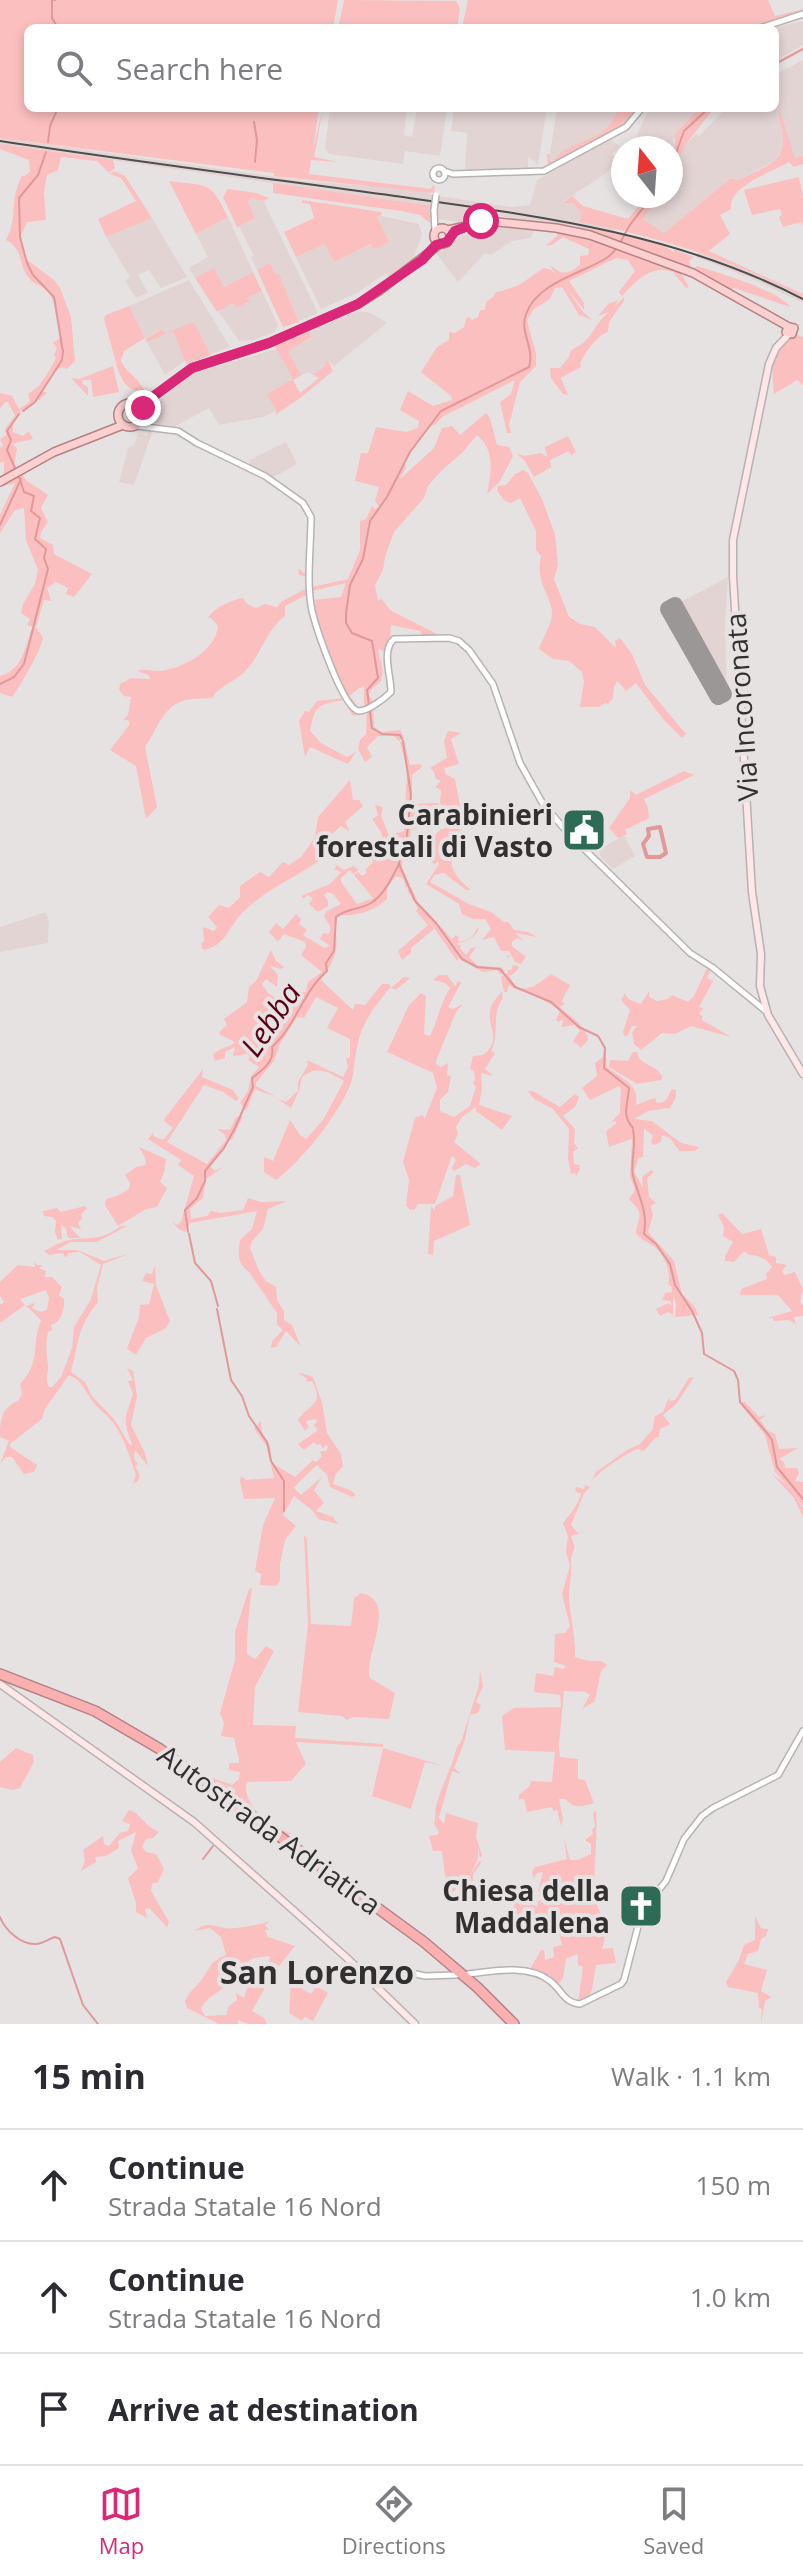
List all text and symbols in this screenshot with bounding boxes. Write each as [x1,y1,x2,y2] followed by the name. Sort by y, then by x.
[24,24,779,112] search box
[52,46,96,90] icon: search
[116,48,283,89] text: Search here
[611,136,683,208] north arrow
[463,203,499,239] route start
[125,390,161,426] route end
[715,612,767,802] street label: Via Incoronata
[316,795,553,865] place label: Carabinieri forestali di Vasto
[560,806,608,854] public building icon: Carabinieri forestali di Vasto
[230,974,310,1064] water label: Lebba
[151,1735,389,1923] street label: Autostrada Adriatica
[442,1871,610,1941] place label: Chiesa della Maddalena
[617,1882,665,1930] church icon: Chiesa della Maddalena
[220,1950,414,1993] district label: San Lorenzo
[32,2053,146,2099] text: 15 min
[611,2058,771,2094] text: Walk · 1.1 km
[108,2147,245,2188] text: Continue
[32,2163,76,2207] icon: ahead
[696,2167,771,2203] text: 150 m
[108,2188,382,2224] text: Strada Statale 16 Nord
[108,2259,245,2300] text: Continue
[32,2275,76,2319] icon: ahead
[690,2279,771,2315] text: 1.0 km
[108,2300,382,2336] text: Strada Statale 16 Nord
[32,2387,76,2431] icon: arrive
[108,2389,419,2430] text: Arrive at destination
[99,2482,144,2560] tab: Map
[342,2482,446,2560] tab: Directions
[643,2482,704,2560] tab: Saved

